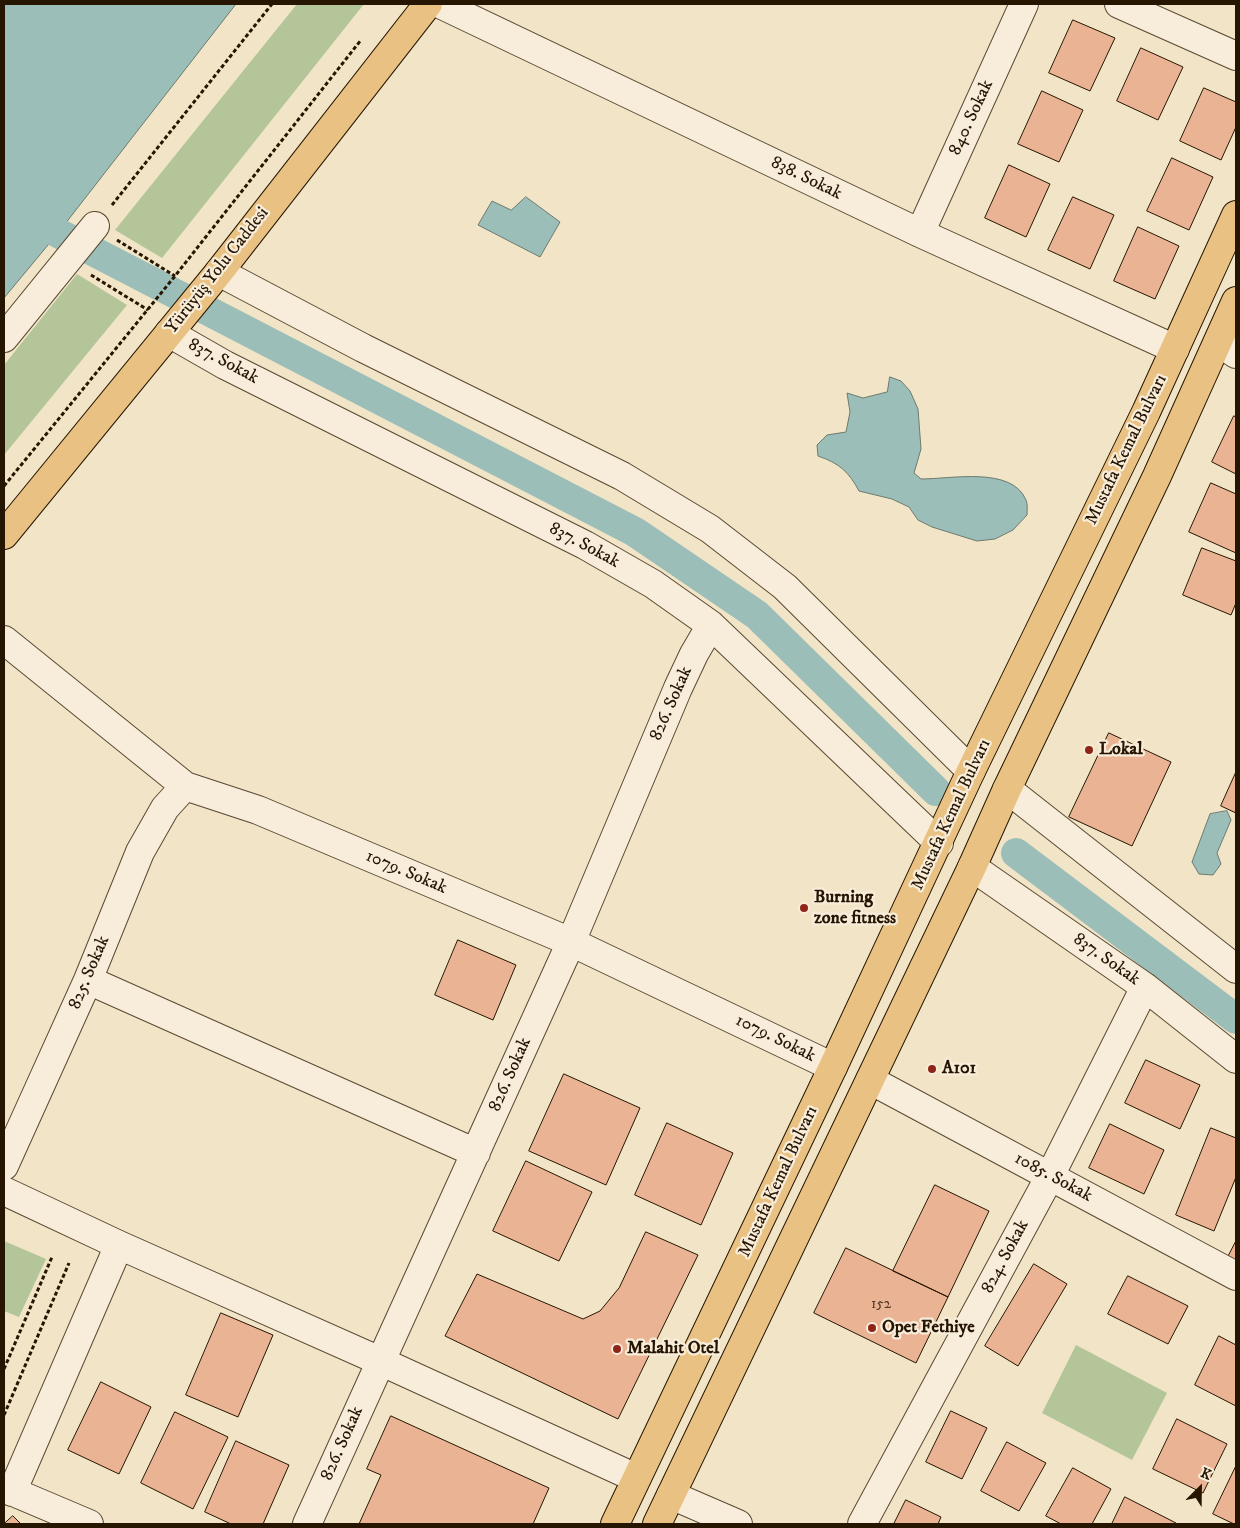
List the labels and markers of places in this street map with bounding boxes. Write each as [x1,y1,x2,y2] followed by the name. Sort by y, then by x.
[1099,739,1143,761] place label: Lokal
[1083,744,1095,756] marker: Lokal
[814,887,896,930] place label: Burning zone fitness
[798,902,810,914] marker: Burning zone fitness
[942,1058,976,1080] place label: A101
[926,1063,938,1075] marker: A101
[882,1317,975,1339] place label: Opet Fethiye
[866,1322,878,1334] marker: Opet Fethiye
[627,1338,719,1360] place label: Malahit Otel
[611,1343,623,1355] marker: Malahit Otel

